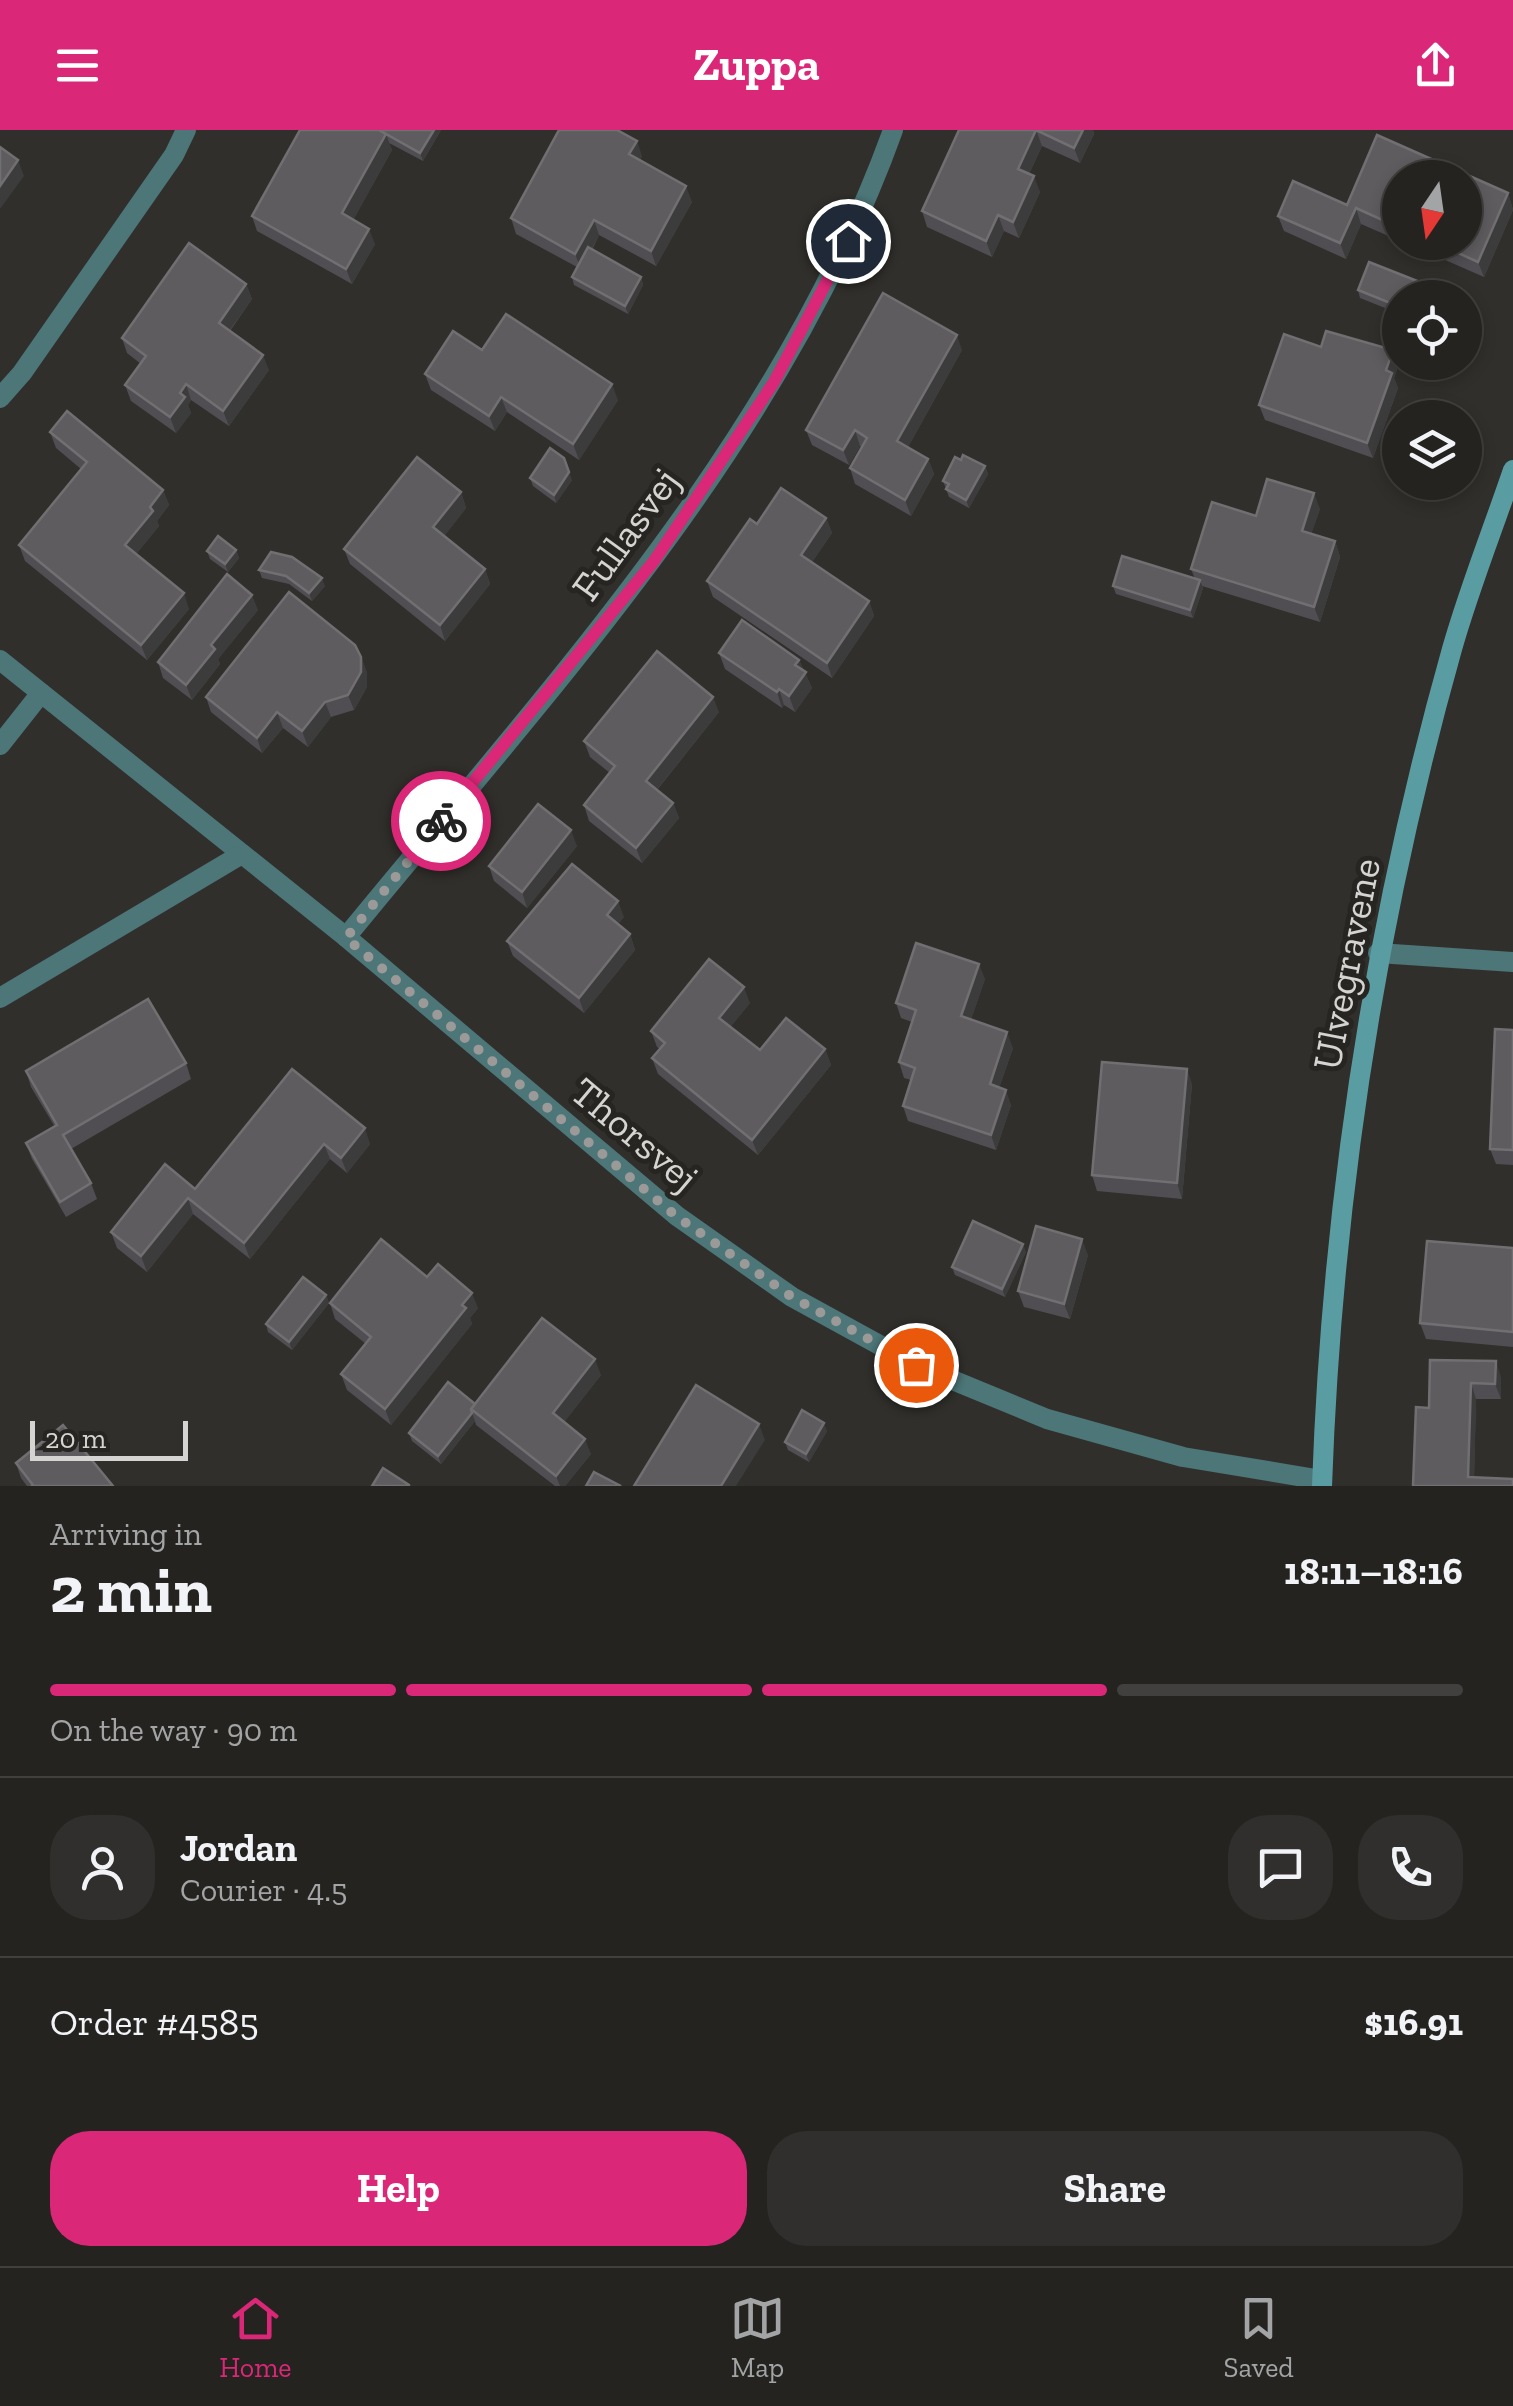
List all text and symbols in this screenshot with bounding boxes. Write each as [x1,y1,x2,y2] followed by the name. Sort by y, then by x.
[50,38,105,93] icon: menu
[693,38,820,92] text: Zuppa
[1408,38,1463,93] icon: share
[1382,160,1482,260] north arrow
[1382,160,1482,500] map controls
[806,199,891,284] pin
[821,214,876,269] icon: home
[1382,280,1482,380] button: locate
[1382,400,1482,500] button: layers
[561,459,689,609] street label: Fullasvej
[391,771,491,871] courier
[414,794,469,849] icon: bike
[1302,854,1390,1074] street label: Ulvegravene
[562,1067,708,1201] street label: Thorsvej
[874,1323,959,1408] pin
[889,1338,944,1393] icon: bag
[30,1416,188,1460] scale bar
[45,1422,106,1455] text: 20 m
[50,1515,202,1553] text: Arriving in
[1284,1548,1463,1594] text: 18:11–18:16
[50,1551,212,1629] text: 2 min
[50,1711,297,1749] text: On the way · 90 m
[50,1815,155,1920] button: person
[1228,1815,1333,1920] button: chat
[1358,1815,1463,1920] button: phone
[180,1825,297,1871] text: Jordan
[180,1871,347,1909] text: Courier · 4.5
[50,1999,259,2045] text: Order #4585
[1364,1999,1463,2045] text: $16.91
[50,2131,747,2246] button: Help
[767,2131,1463,2246] button: Share
[219,2291,291,2384] tab: Home
[730,2291,785,2384] tab: Map
[1224,2291,1294,2384] tab: Saved

